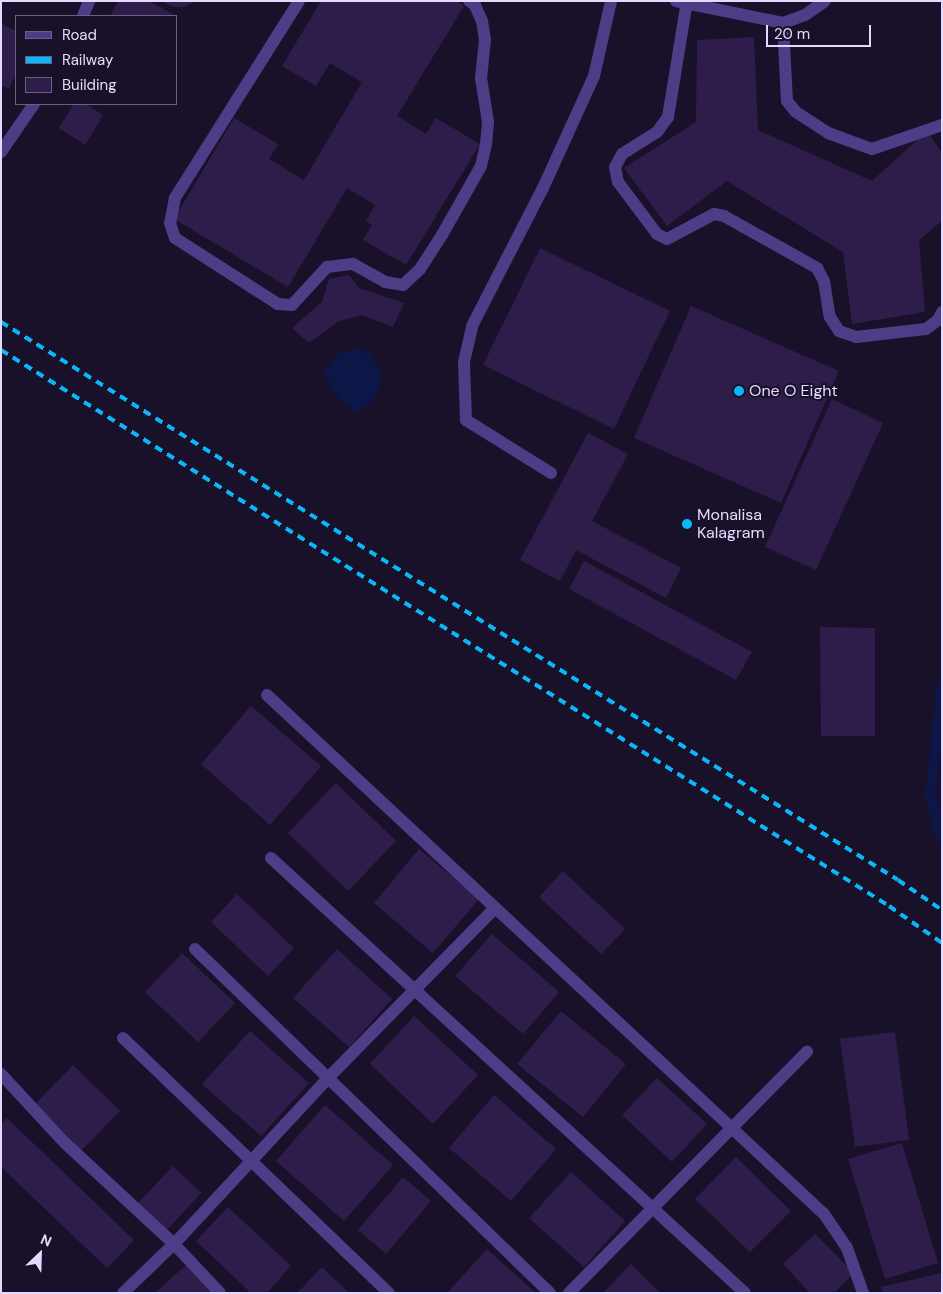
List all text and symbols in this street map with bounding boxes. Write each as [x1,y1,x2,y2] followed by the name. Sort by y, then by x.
[15,15,178,105] legend
[768,15,873,47] scale bar
[774,24,810,44] text: 20 m
[62,25,97,45] text: Road
[62,50,113,70] text: Railway
[62,75,117,95] text: Building
[749,381,838,401] place label: One O Eight
[733,385,745,397] marker: One O Eight
[697,505,765,543] place label: Monalisa Kalagram
[681,518,693,530] marker: Monalisa Kalagram
[15,1229,65,1279] north arrow
[38,1230,54,1251] text: N

